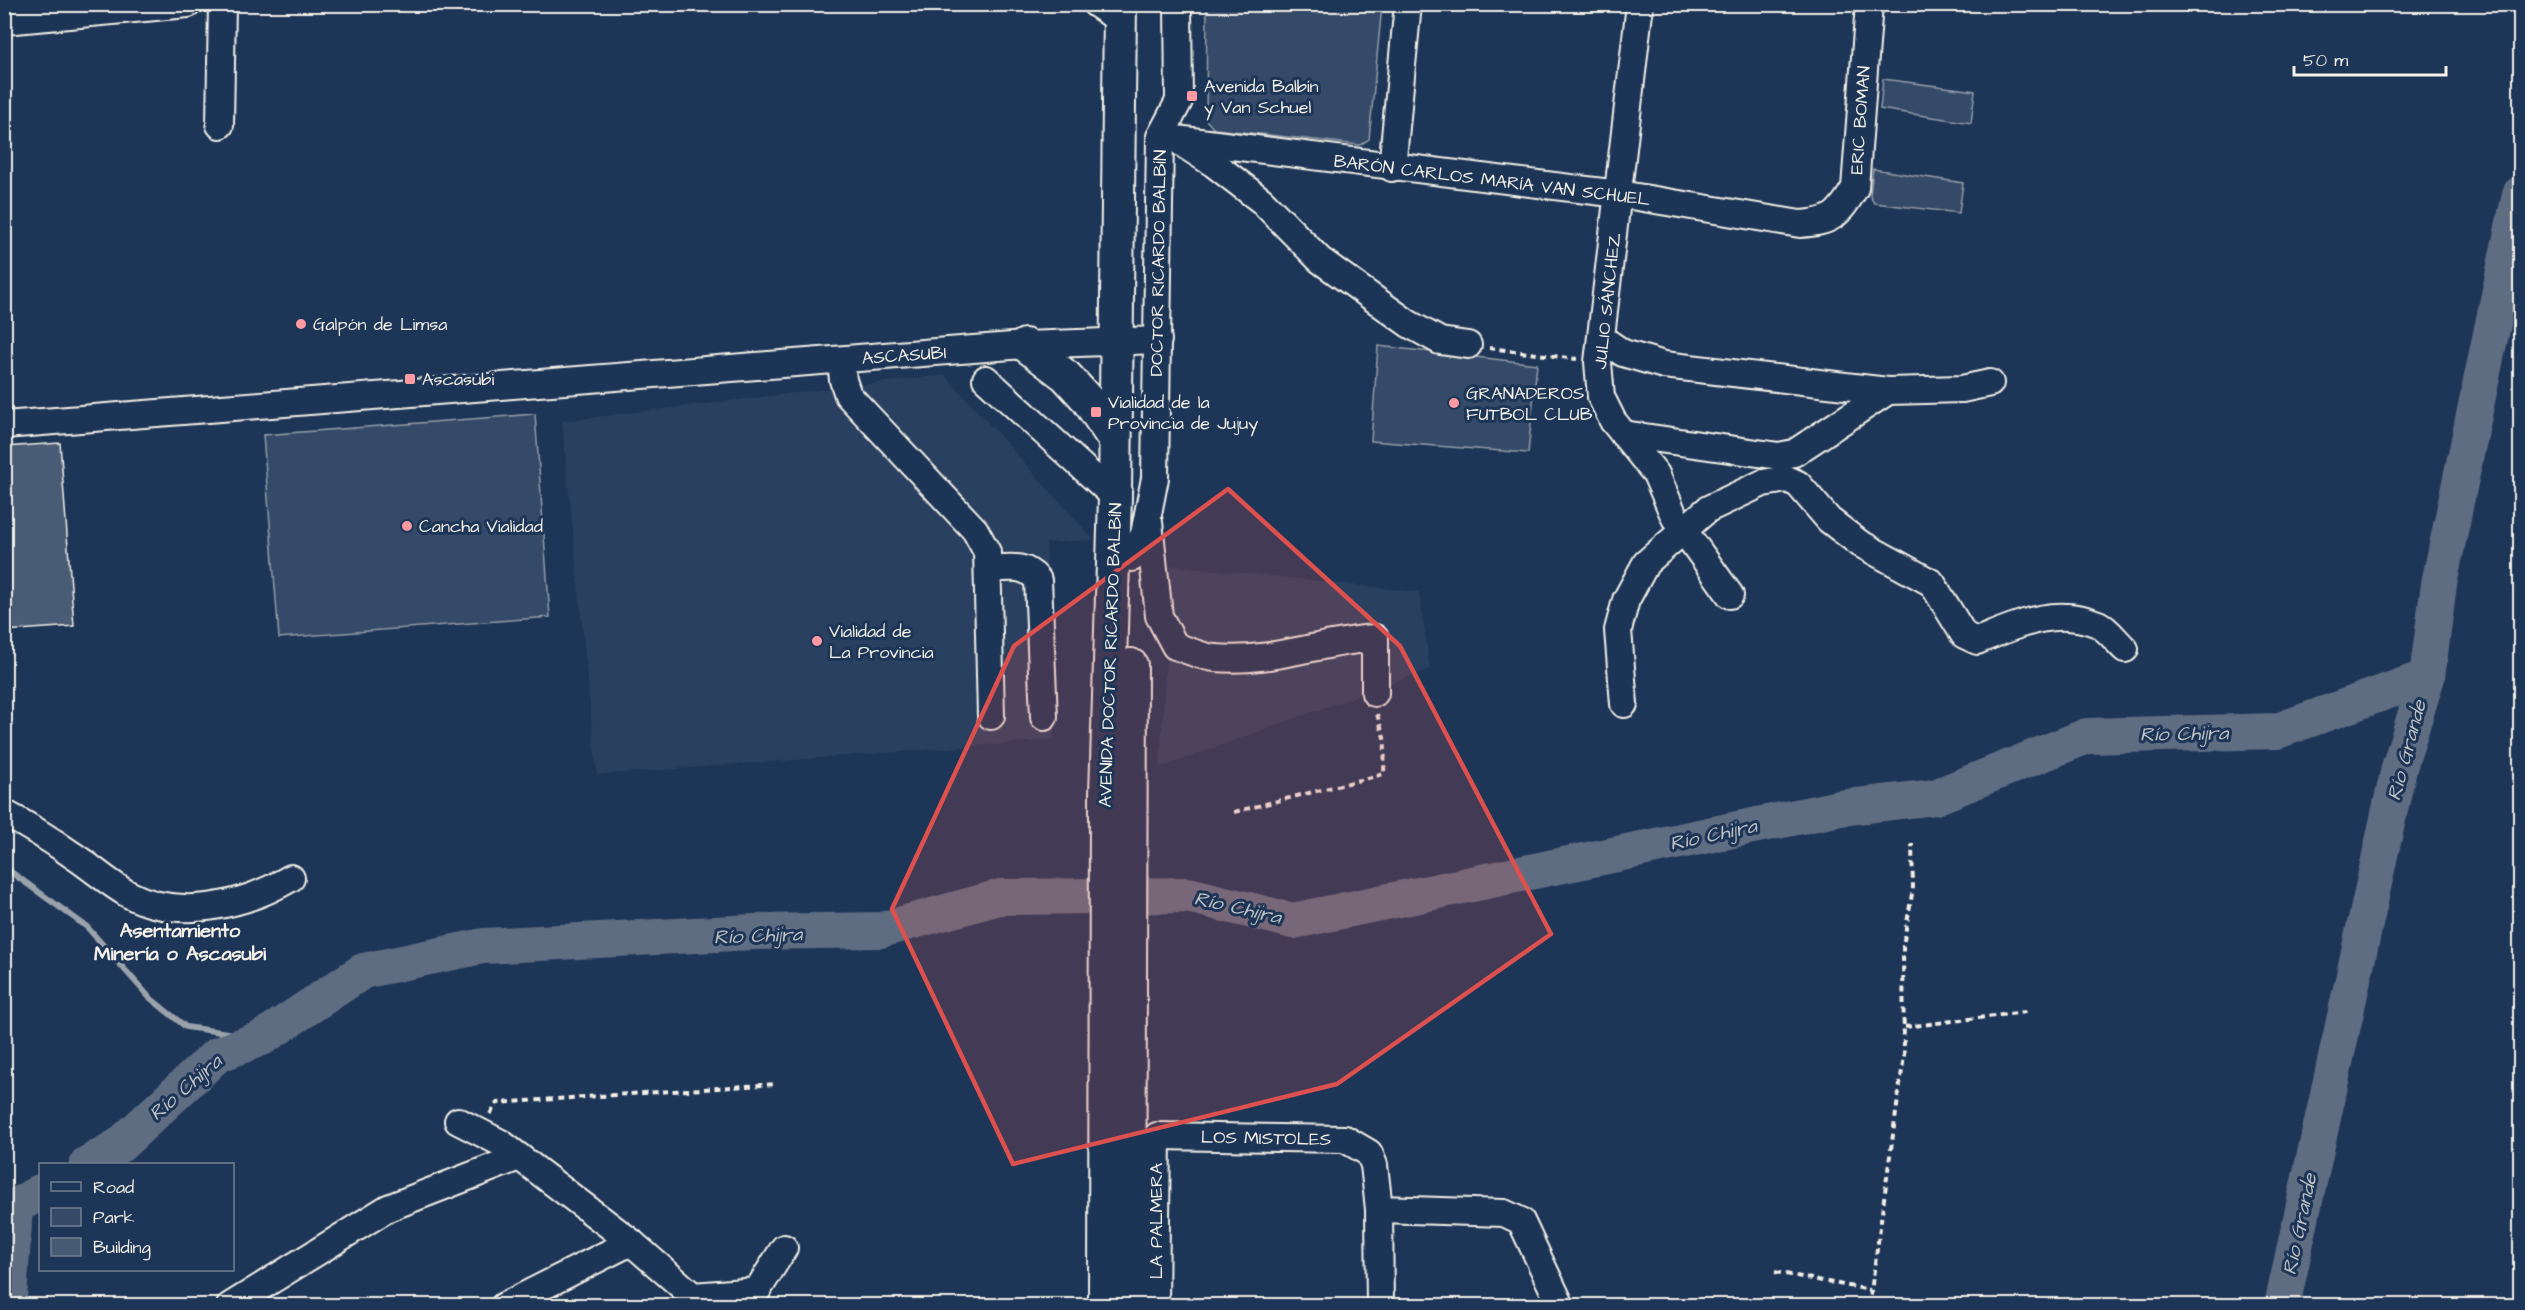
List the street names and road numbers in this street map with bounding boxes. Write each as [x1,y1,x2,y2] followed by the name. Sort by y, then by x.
[1844,65,1877,175] street label: ERIC BOMAN
[1144,149,1173,377] street label: DOCTOR RICARDO BALBÍN
[1332,149,1652,212] street label: BARÓN CARLOS MARÍA VAN SCHUEL
[1588,232,1627,370] street label: JULIO SÁNCHEZ
[861,340,947,371] street label: ASCASUBI
[1093,502,1128,808] street label: AVENIDA DOCTOR RICARDO BALBÍN
[1201,1125,1331,1152] street label: LOS MISTOLES
[1144,1162,1169,1279] street label: LA PALMERA

